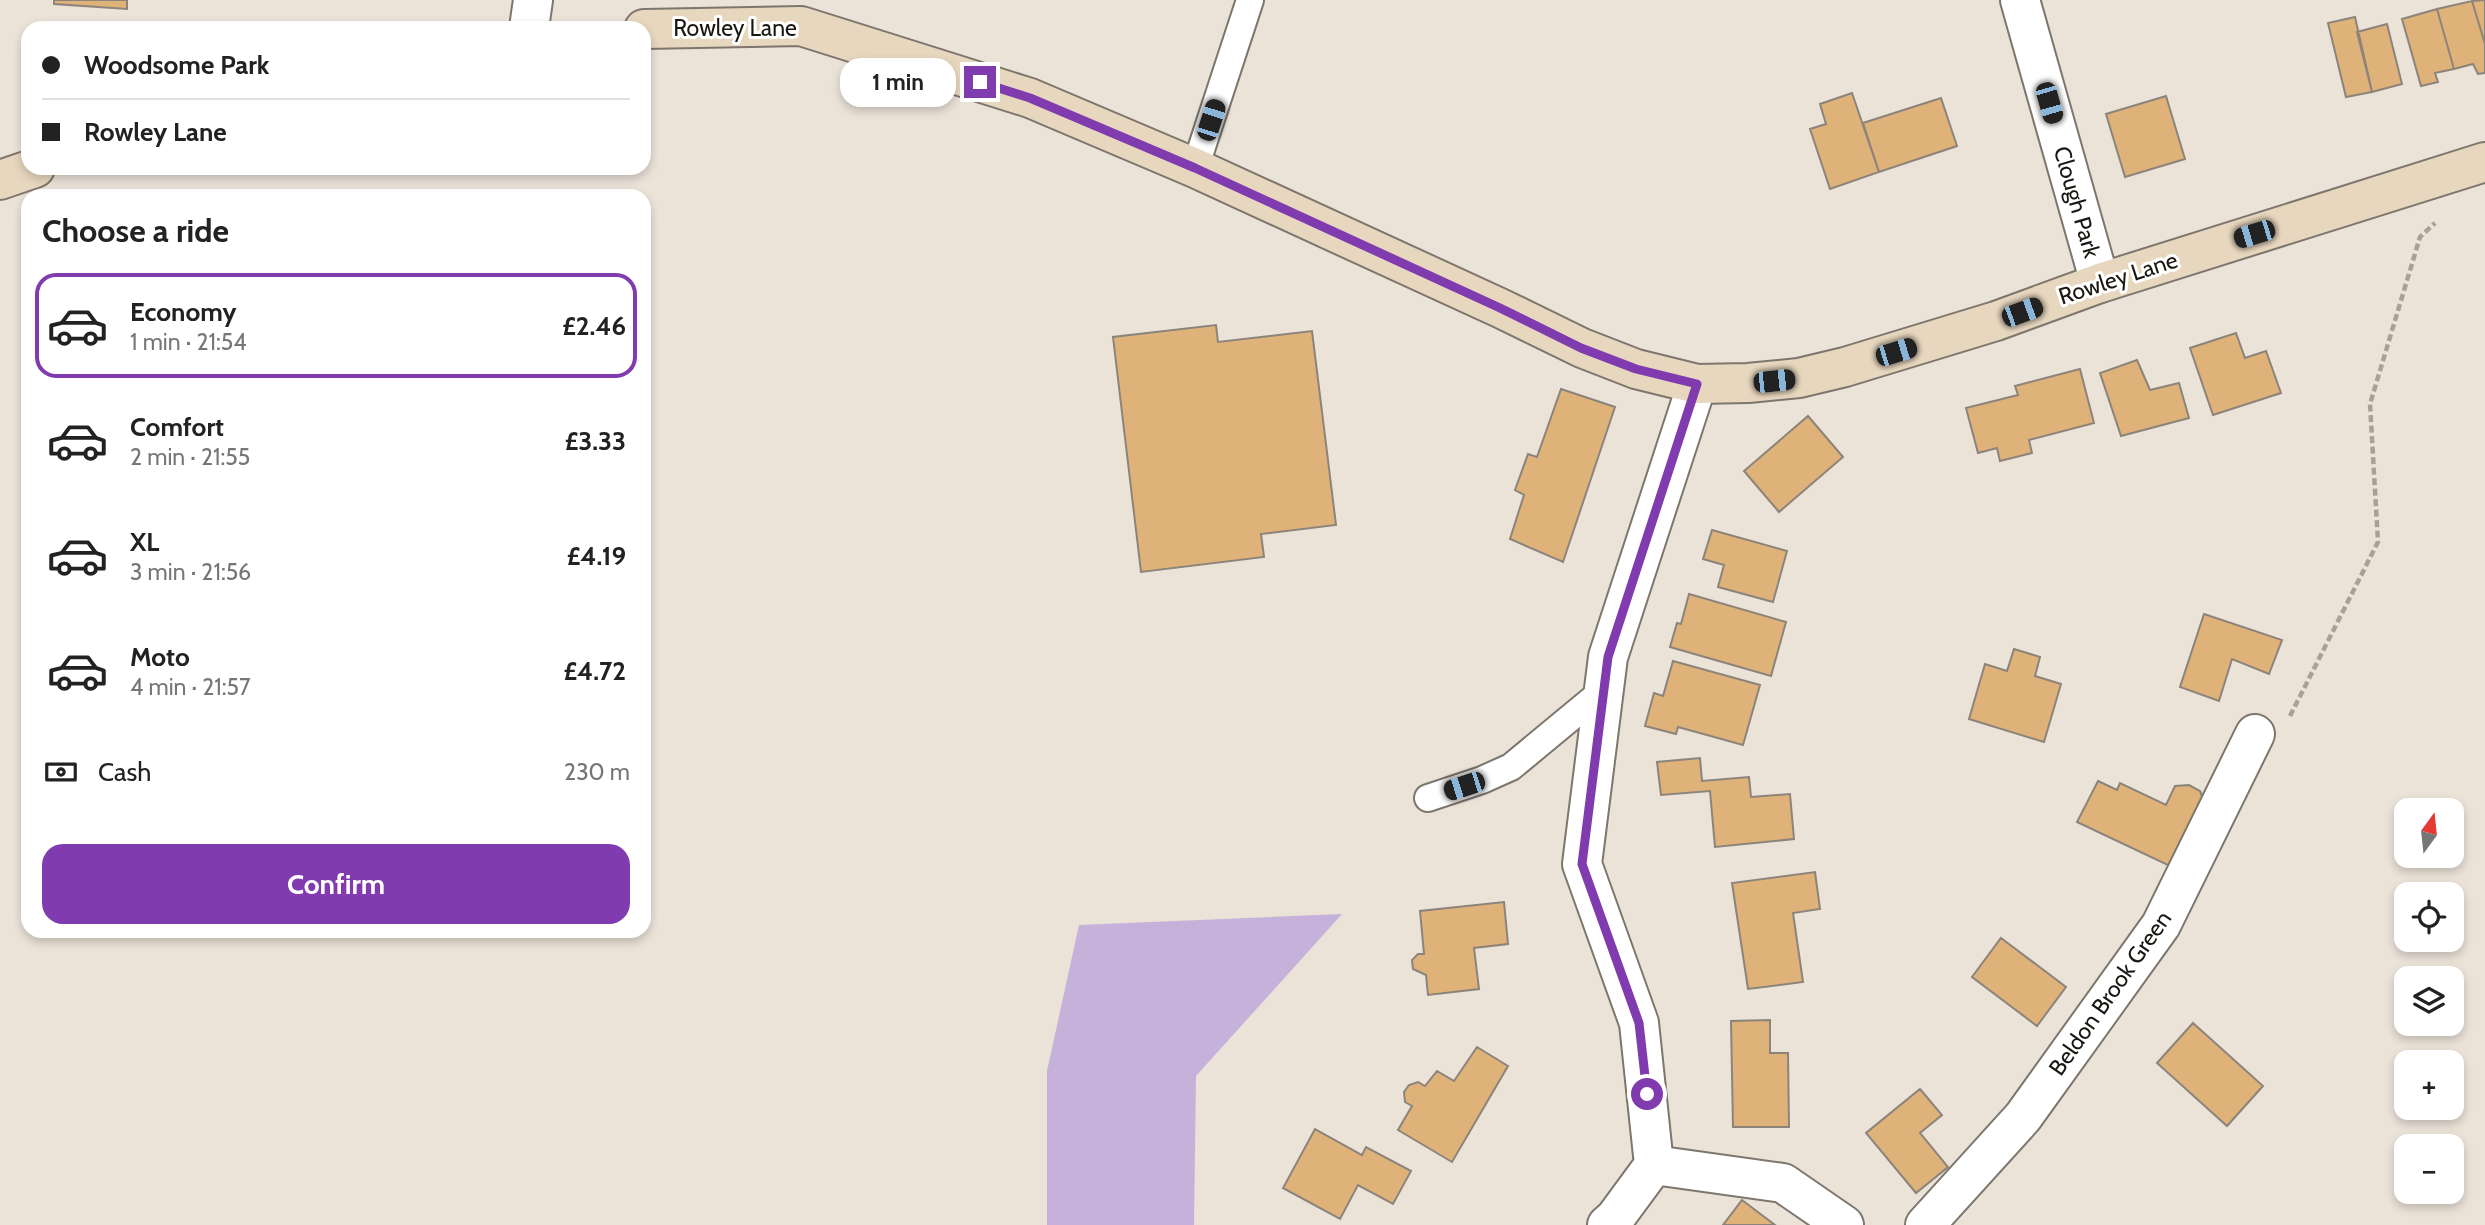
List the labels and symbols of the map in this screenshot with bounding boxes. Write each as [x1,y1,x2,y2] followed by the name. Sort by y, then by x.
[673,14,797,42] street label: Rowley Lane
[840,57,956,106] callout: 1 min
[964,66,996,98] route end
[2034,80,2065,126] car
[1195,97,1228,143] car
[2048,143,2106,262] street label: Clough Park
[2231,218,2278,250] car
[2055,246,2181,310] street label: Rowley Lane
[1999,295,2046,329] car
[1873,336,1920,368] car
[1753,368,1796,394] car
[1441,770,1488,802] car
[2394,798,2464,868] north arrow
[2043,905,2177,1081] street label: Beldon Brook Green
[1631,1078,1663,1110] route start

